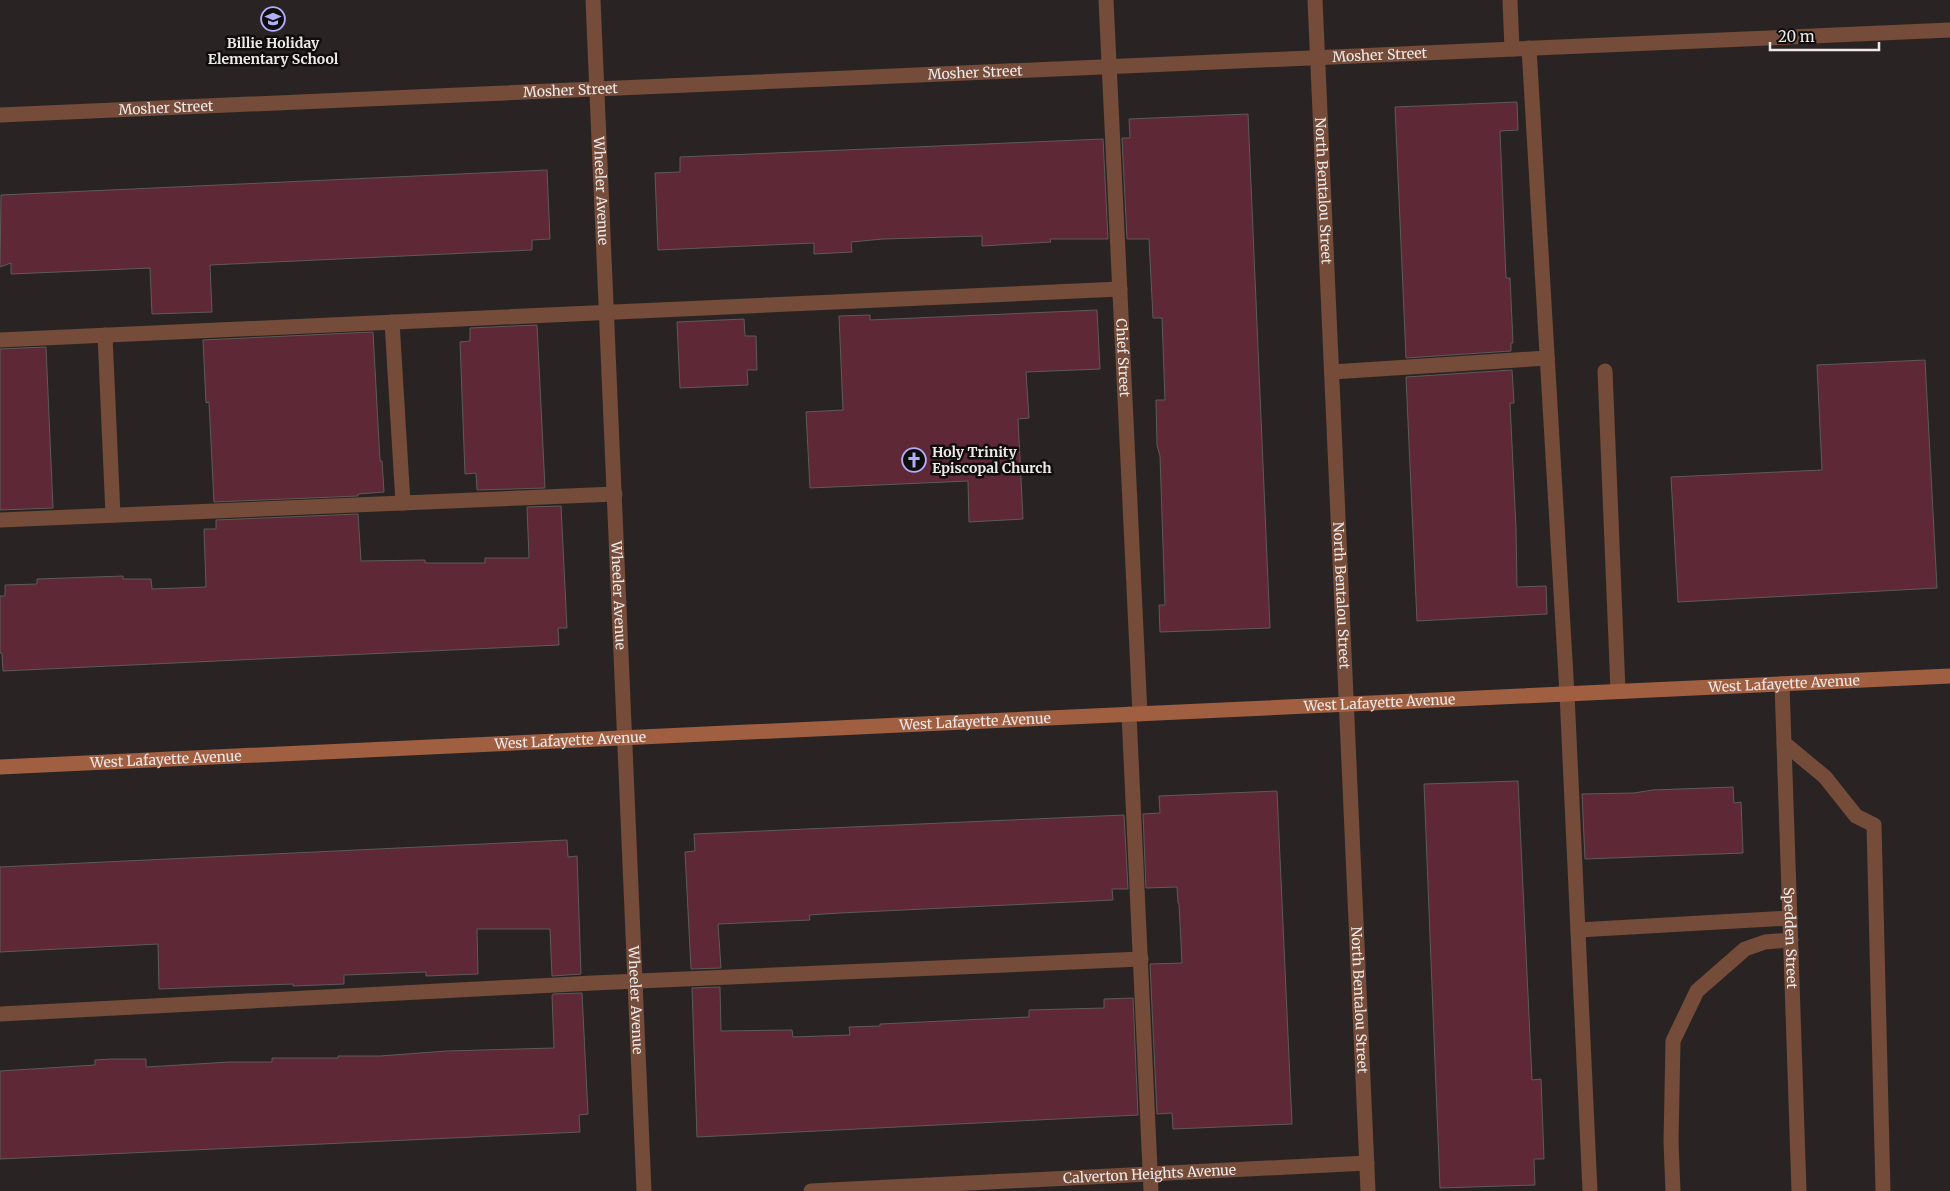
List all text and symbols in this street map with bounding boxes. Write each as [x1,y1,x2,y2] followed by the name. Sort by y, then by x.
[260,6,286,32] school or university icon: Billie Holiday Elementary School
[1770,20,1879,52] scale bar
[1778,27,1815,46] text: 20 m
[208,34,339,68] place label: Billie Holiday Elementary School
[1332,44,1428,66] street label: Mosher Street
[927,61,1023,84] street label: Mosher Street
[523,79,619,101] street label: Mosher Street
[118,97,214,119] street label: Mosher Street
[1311,117,1336,265] street label: North Bentalou Street
[590,135,612,246] street label: Wheeler Avenue
[1112,318,1134,398] street label: Chief Street
[932,443,1052,477] place label: Holy Trinity Episcopal Church
[901,447,927,473] church icon: Holy Trinity Episcopal Church
[1329,522,1354,670] street label: North Bentalou Street
[607,540,630,650] street label: Wheeler Avenue
[1707,671,1860,696] street label: West Lafayette Avenue
[1302,690,1456,715] street label: West Lafayette Avenue
[898,709,1051,734] street label: West Lafayette Avenue
[493,728,647,753] street label: West Lafayette Avenue
[89,747,242,772] street label: West Lafayette Avenue
[1780,887,1801,990] street label: Spedden Street
[1347,926,1372,1074] street label: North Bentalou Street
[624,944,647,1055] street label: Wheeler Avenue
[1063,1161,1237,1187] street label: Calverton Heights Avenue

